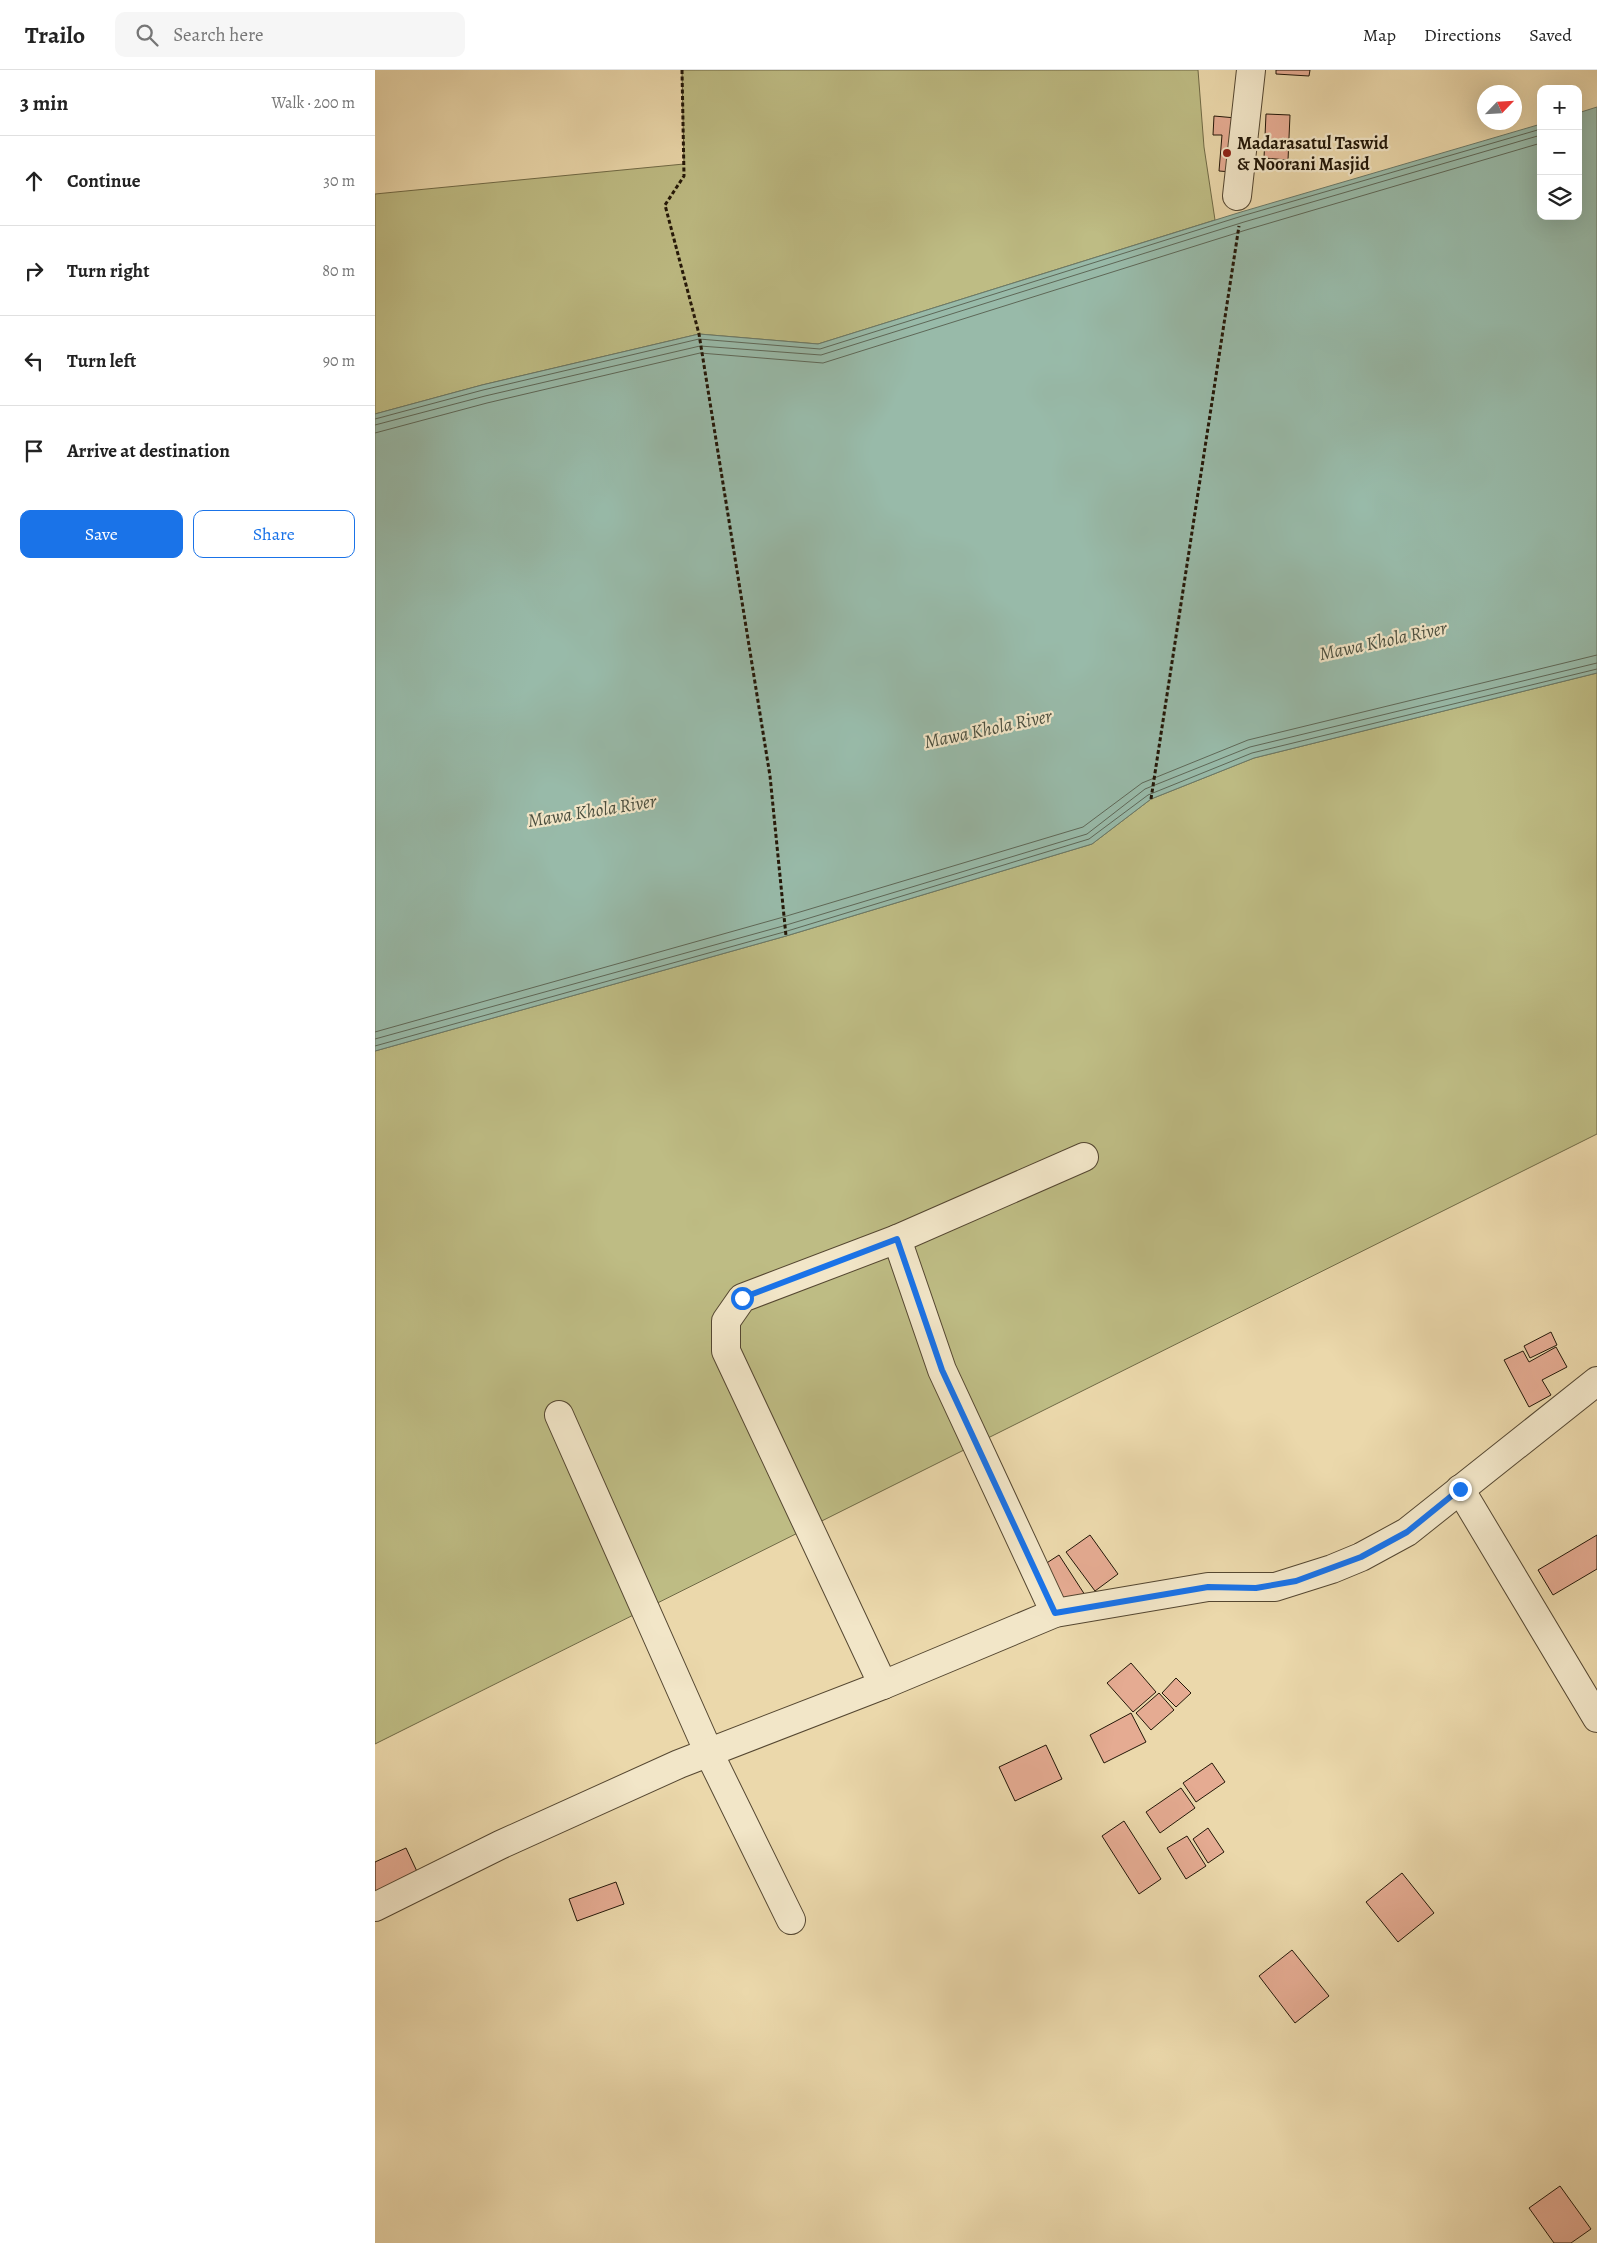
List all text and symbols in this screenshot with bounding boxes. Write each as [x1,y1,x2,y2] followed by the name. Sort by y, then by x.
[115,12,465,57] search box
[25,19,85,51] text: Trailo
[133,21,161,49] icon: search
[173,22,264,48] text: Search here
[1363,23,1396,47] text: Map
[1424,23,1501,47] text: Directions
[1529,23,1572,47] text: Saved
[1477,85,1522,130] north arrow
[1537,85,1582,220] map controls
[1537,85,1582,130] button: +
[20,89,68,117] text: 3 min
[271,92,355,114] text: Walk · 200 m
[1537,130,1582,175] button: −
[1237,131,1389,176] place label: Madarasatul Taswid & Noorani Masjid
[1221,147,1233,159] marker: Madarasatul Taswid & Noorani Masjid
[20,167,48,195] icon: ahead
[67,168,141,194] text: Continue
[323,170,355,192] text: 30 m
[1537,175,1582,220] button: layers
[20,257,48,285] icon: right
[67,258,149,284] text: Turn right
[322,260,355,282] text: 80 m
[20,347,48,375] icon: left
[67,348,136,374] text: Turn left
[323,350,355,372] text: 90 m
[20,437,48,465] icon: arrive
[67,438,230,464] text: Arrive at destination
[20,510,183,558] button: Save
[193,510,355,558] button: Share
[1317,614,1451,667] water label: Mawa Khola River
[922,702,1056,755] water label: Mawa Khola River
[526,788,660,834] water label: Mawa Khola River
[731,1287,754,1310] route start
[1449,1478,1472,1501] route end

